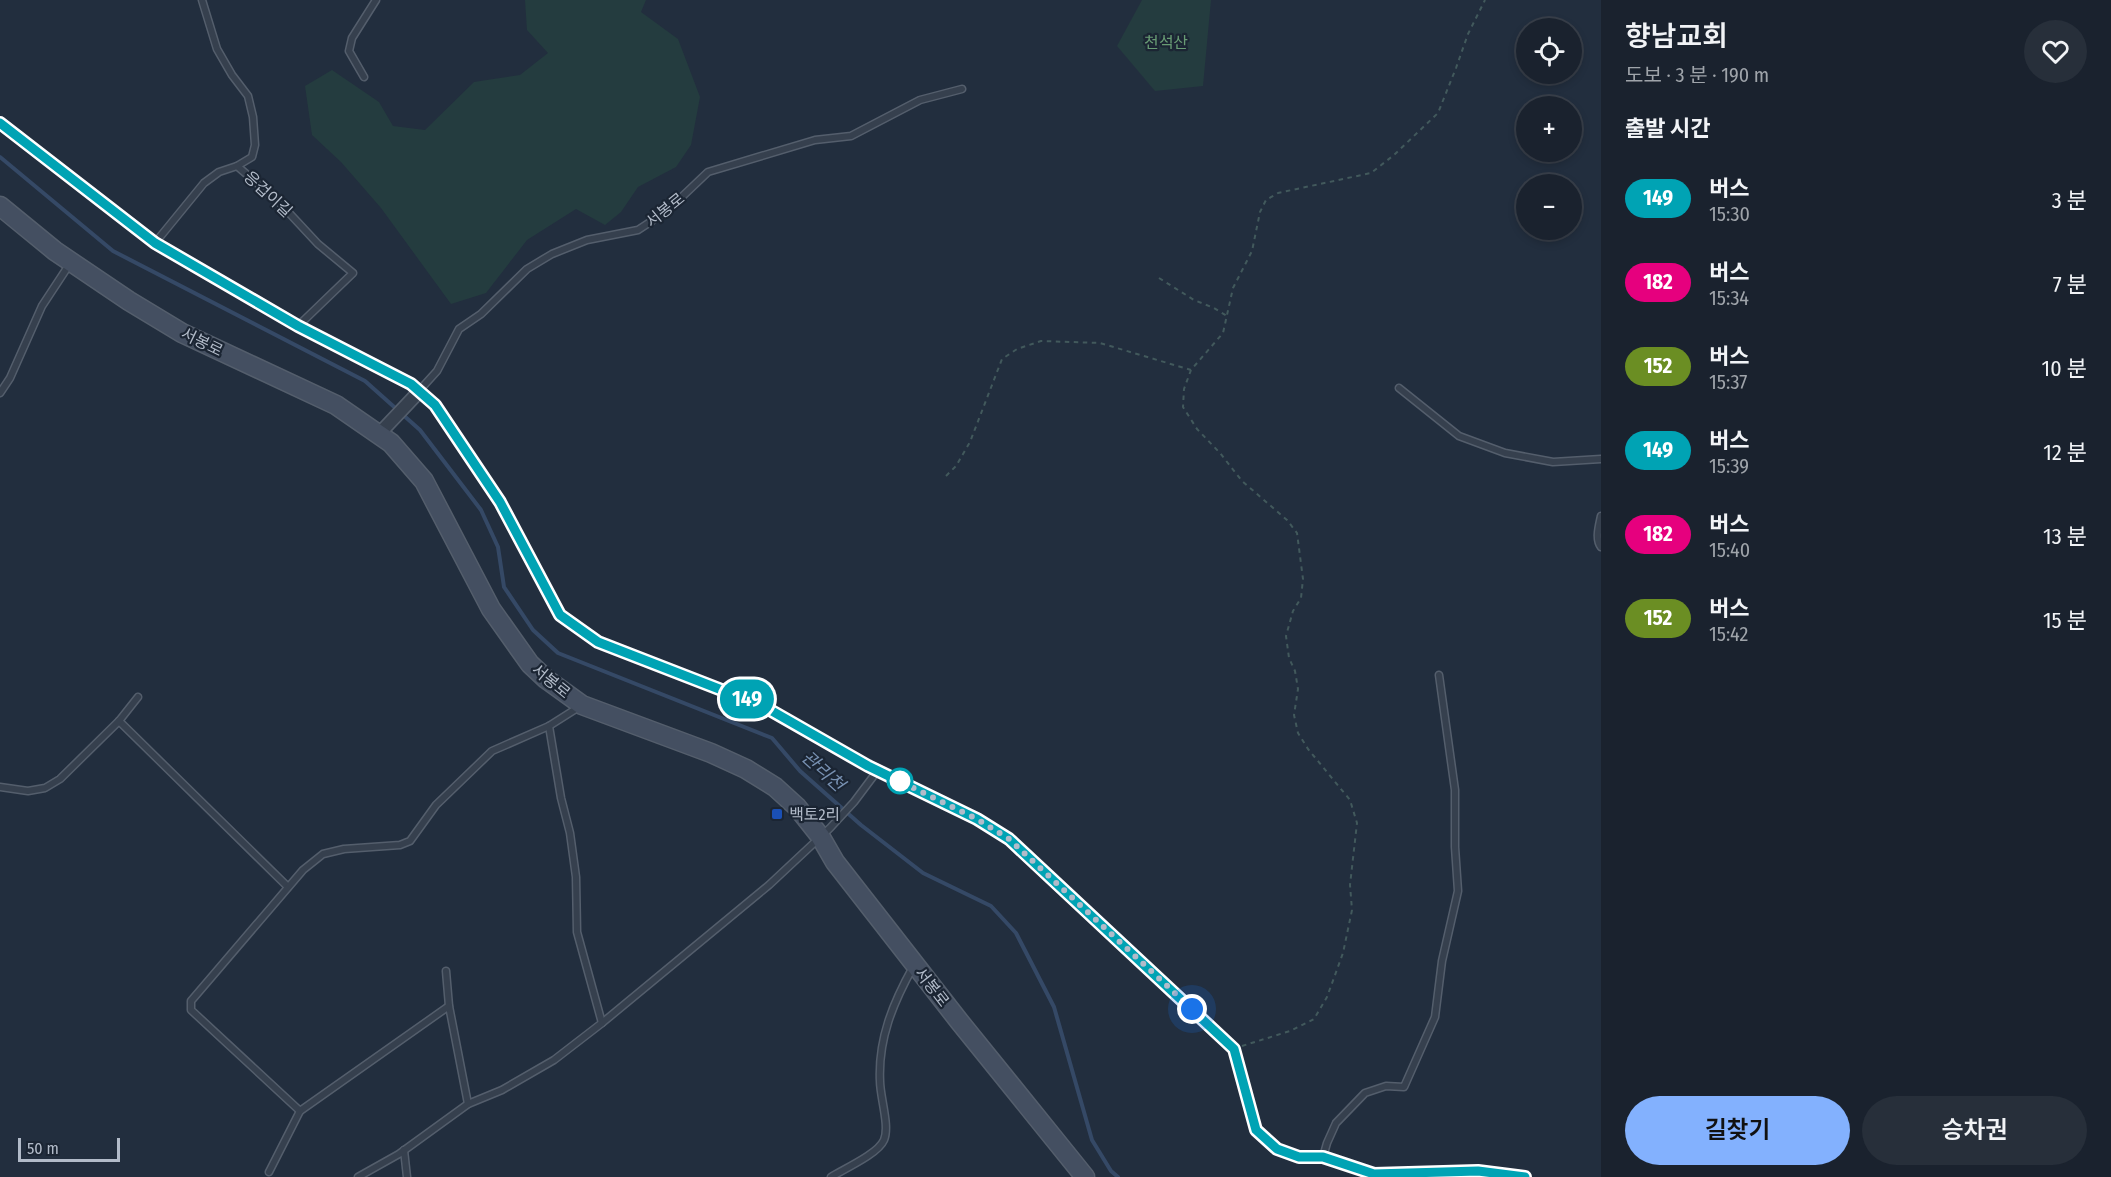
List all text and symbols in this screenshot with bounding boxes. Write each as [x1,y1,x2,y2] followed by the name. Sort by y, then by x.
[1516,18,1582,240] map controls
[1516,18,1582,84] button: locate
[1625,20,1728,53] text: 향남교회
[2024,20,2087,83] button: heart
[1144,33,1188,52] park label: 천석산
[1625,63,1769,87] text: 도보 · 3 분 · 190 m
[1516,96,1582,162] button: +
[1625,115,1711,142] text: 출발 시간
[240,167,296,221] street label: 응겁이길
[1516,174,1582,240] button: −
[1709,175,1749,202] text: 버스
[1643,185,1673,211] text: 149
[2052,187,2087,214] text: 3 분
[642,189,688,231] street label: 서봉로
[1709,202,1750,226] text: 15:30
[1709,259,1749,286] text: 버스
[1643,269,1673,295] text: 182
[2053,271,2087,298] text: 7 분
[1709,286,1749,310] text: 15:34
[178,324,226,360] street label: 서봉로
[1709,343,1749,370] text: 버스
[1644,353,1672,379] text: 152
[2042,355,2087,382] text: 10 분
[1709,370,1747,394] text: 15:37
[1709,427,1749,454] text: 버스
[1643,437,1673,463] text: 149
[2043,439,2087,466] text: 12 분
[1709,454,1749,478] text: 15:39
[1709,511,1749,538] text: 버스
[1643,521,1673,547] text: 182
[2043,523,2087,550] text: 13 분
[1709,538,1750,562] text: 15:40
[1709,595,1749,622] text: 버스
[1644,605,1672,631] text: 152
[2043,607,2087,634] text: 15 분
[1709,622,1748,646] text: 15:42
[528,660,574,702] street label: 서봉로
[712,680,782,718] line badge: 149
[732,686,762,712] text: 149
[797,746,851,797] water label: 관리천
[887,768,913,794] unlabelled marker
[789,805,840,824] place label: 백토2리
[770,807,784,821] marker: 백토2리
[911,964,953,1010] street label: 서봉로
[1177,994,1207,1024] your location
[1625,1096,1850,1165] button: 길찾기
[1862,1096,2087,1165] button: 승차권
[18,1135,120,1162] scale bar
[27,1139,59,1158] text: 50 m

